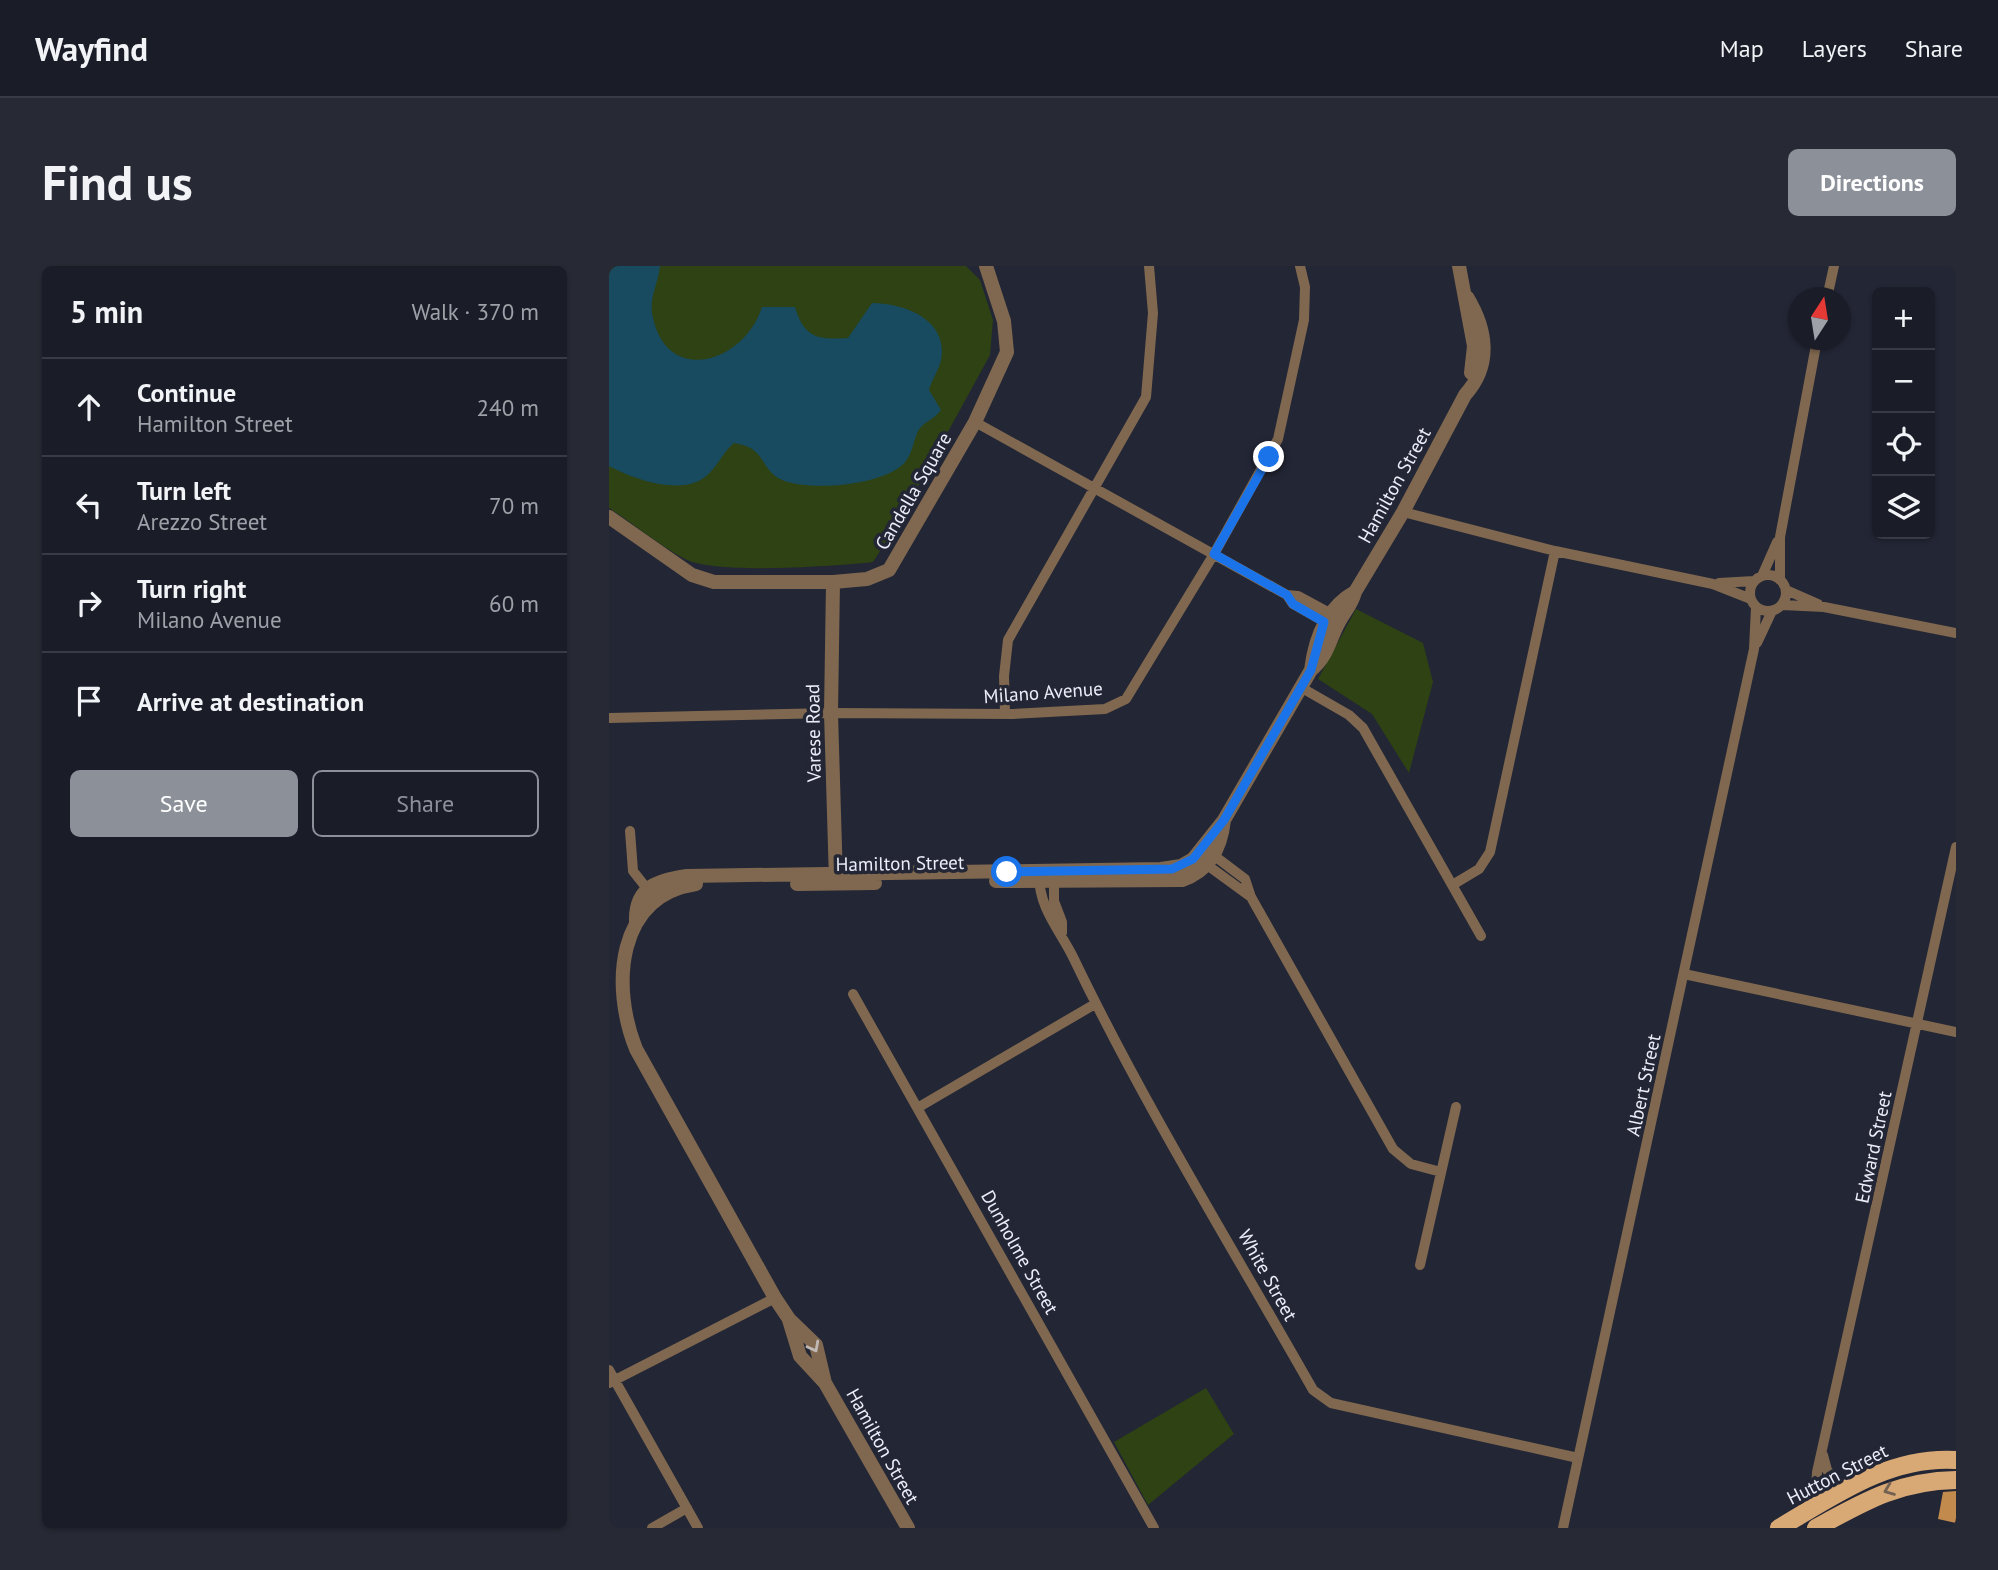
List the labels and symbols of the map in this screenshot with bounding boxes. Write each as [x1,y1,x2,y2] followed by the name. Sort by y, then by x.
[1788,287,1851,350] north arrow
[1352,422,1436,547] street label: Hamilton Street
[870,428,956,554] street label: Candella Square
[1253,441,1284,472] route end
[983,676,1103,708] street label: Milano Avenue
[800,684,826,783] street label: Varese Road
[835,850,965,876] street label: Hamilton Street
[991,856,1022,887] route start
[1620,1031,1666,1138] street label: Albert Street
[1849,1088,1897,1205] street label: Edward Street
[976,1186,1064,1319] street label: Dunholme Street
[1233,1225,1303,1325] street label: White Street
[806,1339,819,1352] one-way arrow
[841,1384,925,1509] street label: Hamilton Street
[1783,1438,1892,1510] street label: Hutton Street
[1884,1482,1896,1496] one-way arrow

